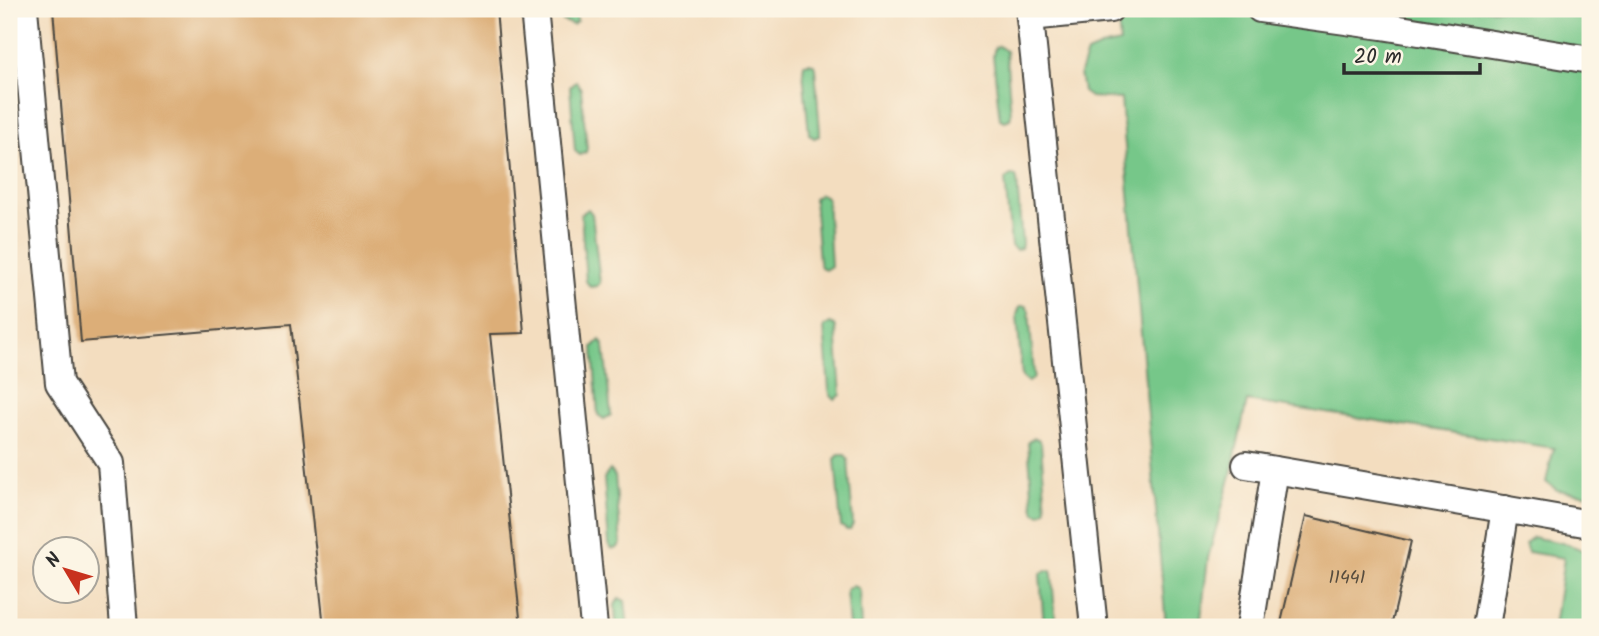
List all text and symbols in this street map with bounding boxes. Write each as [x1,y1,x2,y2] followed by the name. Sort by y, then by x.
[1344,32,1480,76] scale bar
[1354,41,1402,74] text: 20 m
[32,534,102,604] north arrow
[39,547,70,575] text: N
[1329,564,1365,593] house number: 11441

